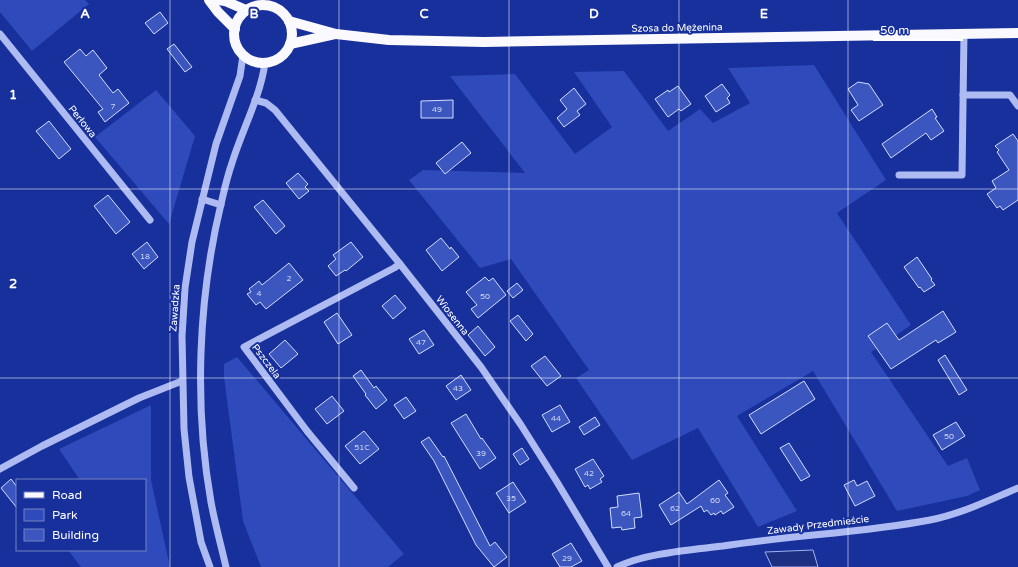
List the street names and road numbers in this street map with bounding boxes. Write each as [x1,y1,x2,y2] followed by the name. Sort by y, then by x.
[631,21,723,35] street label: Szosa do Mężenina
[66,103,99,140] street label: Perłowa
[167,284,183,332] street label: Zawadzka
[433,293,471,338] street label: Wiosenna
[249,342,283,381] street label: Pszczela
[766,513,870,537] street label: Zawady Przedmieście

